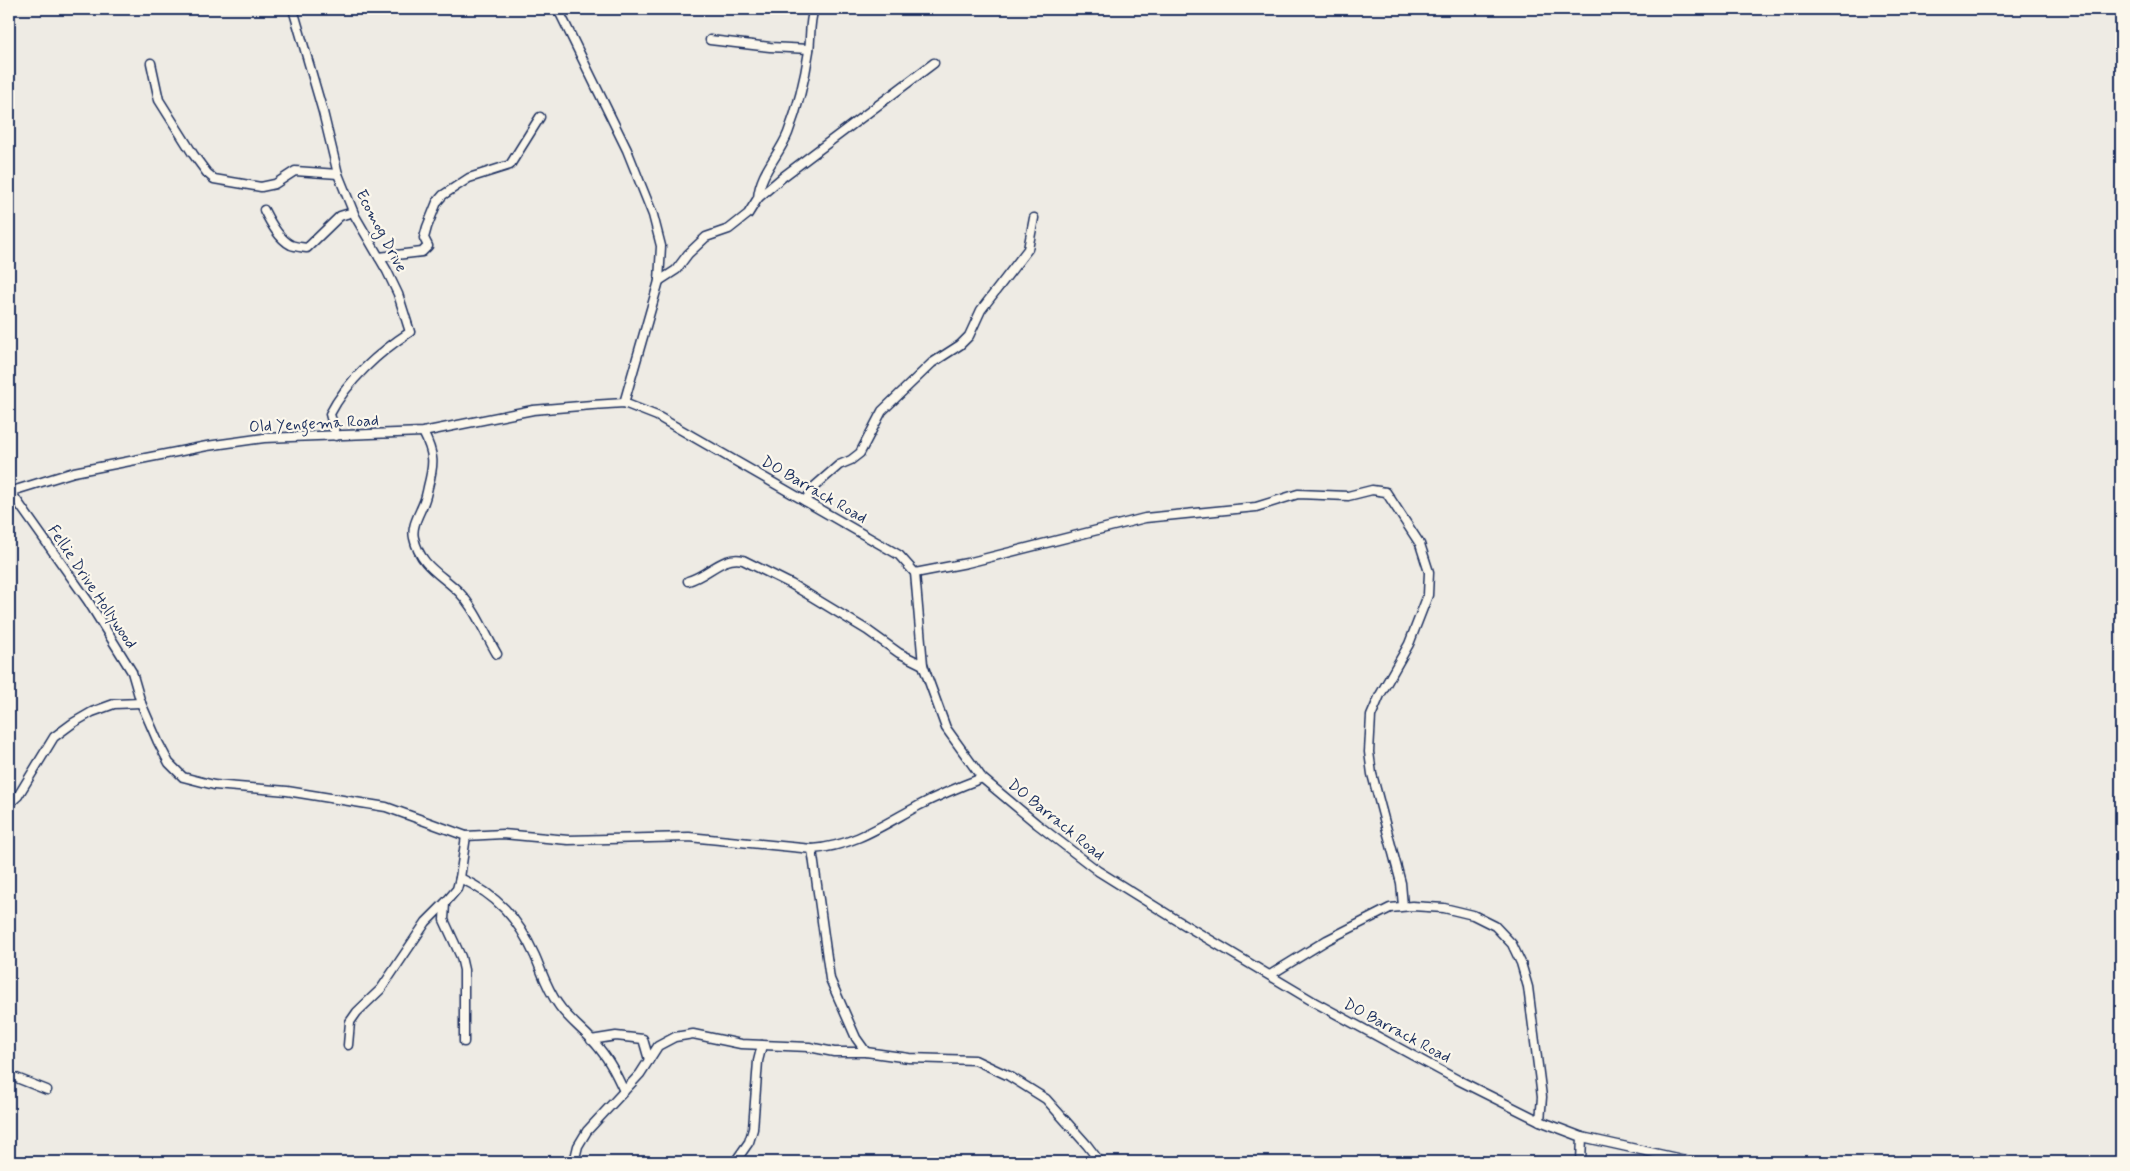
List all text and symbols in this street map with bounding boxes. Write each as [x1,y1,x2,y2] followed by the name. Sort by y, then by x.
[350,186,412,276] street label: Ecomog Drive
[249,410,380,439] street label: Old Yengema Road
[757,451,871,529] street label: DO Barrack Road
[43,521,141,653] street label: Fellie Drive Hollywood
[1003,774,1109,866] street label: DO Barrack Road
[1340,994,1454,1068] street label: DO Barrack Road

